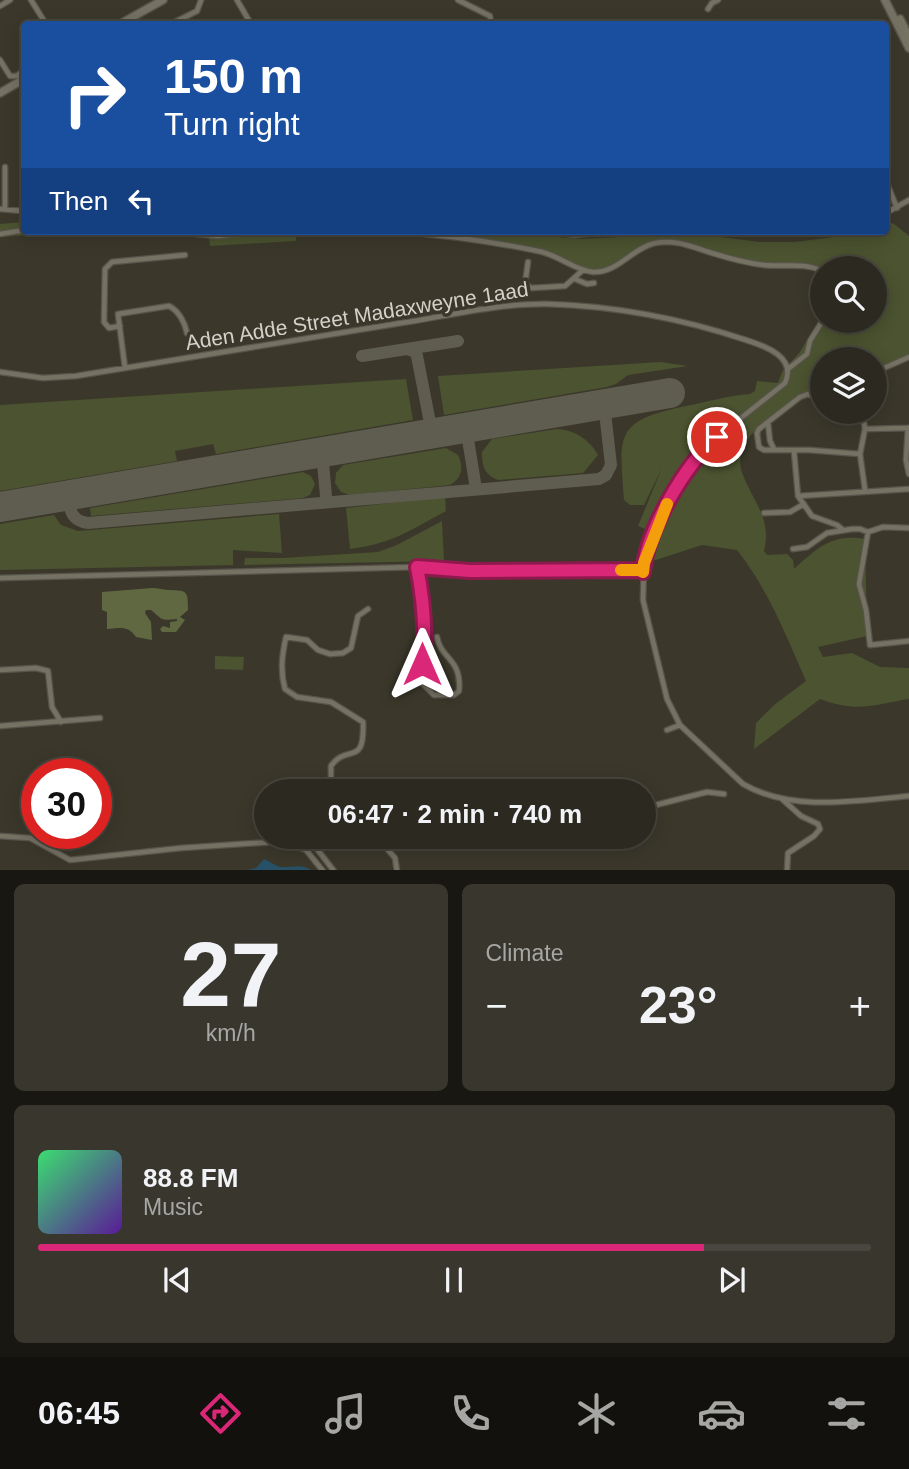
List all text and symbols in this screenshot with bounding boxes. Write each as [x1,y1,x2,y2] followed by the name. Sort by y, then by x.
[49,49,140,140] icon: right
[164,49,303,103] text: 150 m
[164,106,300,142] text: Turn right
[122,182,160,220] icon: left
[49,186,108,216] text: Then
[810,256,887,424] map controls
[810,256,887,333] button: search
[184,277,530,354] street label: Aden Adde Street Madaxweyne 1aad
[810,347,887,424] button: layers
[687,407,747,467] pin
[698,418,736,456] icon: arrive
[385,627,459,701] position arrow
[21,758,112,849] speed limit sign: 30
[328,799,582,829] text: 06:47 · 2 min · 740 m
[180,924,281,1025] text: 27
[486,940,563,966] text: Climate
[639,976,718,1034] text: 23°
[486,985,508,1027] text: −
[849,985,871,1027] text: +
[206,1020,256,1046] text: km/h
[143,1163,238,1193] text: 88.8 FM
[143,1194,203,1220] text: Music
[158,1261,196,1299] icon: previous
[435,1261,473,1299] icon: pause
[713,1261,751,1299] icon: next
[196,1389,245,1438] icon: directions
[321,1389,370,1438] icon: music
[446,1389,495,1438] icon: phone
[572,1389,621,1438] icon: climate
[697,1389,746,1438] icon: car
[822,1389,871,1438] icon: filters
[38,1395,120,1431] text: 06:45

